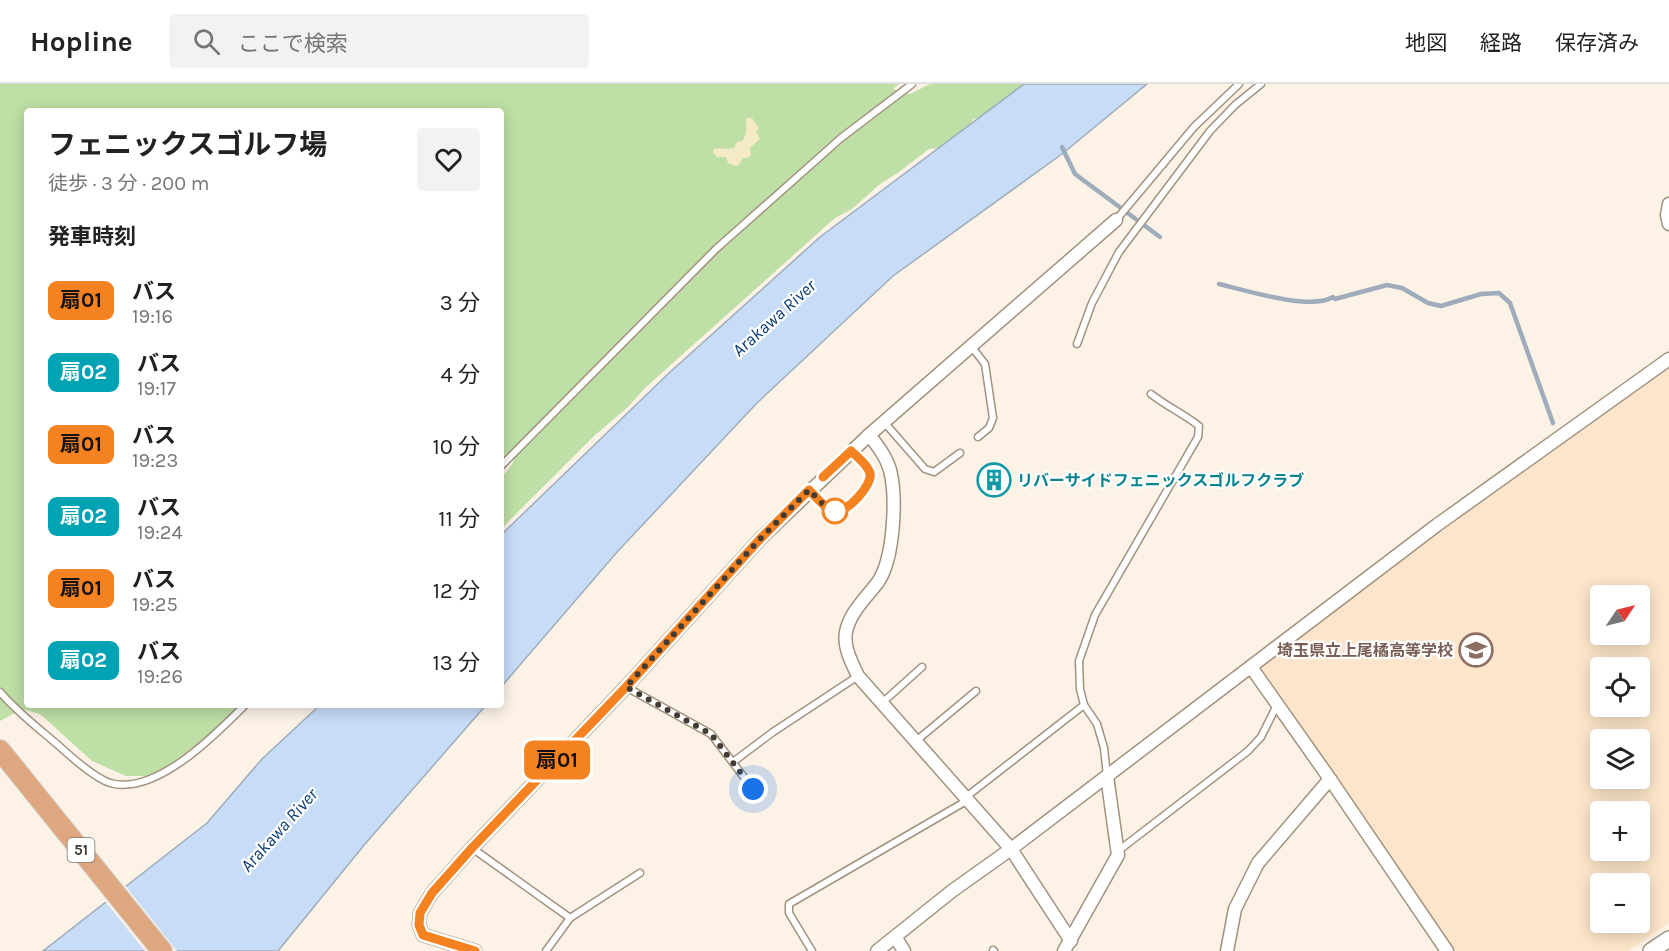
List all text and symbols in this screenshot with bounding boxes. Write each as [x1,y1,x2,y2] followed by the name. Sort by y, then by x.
[169,14,589,68] search box
[30,25,133,58] text: Hopline
[190,25,223,58] icon: search
[238,31,348,57] text: ここで検索
[1405,31,1447,55] text: 地図
[1480,31,1522,55] text: 経路
[1555,31,1639,55] text: 保存済み
[48,128,327,161] text: フェニックスゴルフ場
[417,128,480,191] button: heart
[48,172,210,195] text: 徒歩 · 3 分 · 200 m
[48,224,136,250] text: 発車時刻
[728,274,821,361] water label: Arakawa River
[132,279,176,305] text: バス
[60,288,102,312] text: 扇01
[440,290,480,316] text: 3 分
[132,305,173,328] text: 19:16
[137,351,181,377] text: バス
[60,360,107,384] text: 扇02
[440,362,480,388] text: 4 分
[137,377,176,400] text: 19:17
[132,423,176,449] text: バス
[60,432,102,456] text: 扇01
[432,434,480,460] text: 10 分
[132,449,178,472] text: 19:23
[976,462,1012,498] building icon: リバーサイドフェニックスゴルフクラブ
[1017,471,1304,490] place label: リバーサイドフェニックスゴルフクラブ
[137,495,181,521] text: バス
[822,498,848,524] unlabelled marker
[60,504,107,528] text: 扇02
[438,506,480,532] text: 11 分
[137,521,183,544] text: 19:24
[132,567,176,593] text: バス
[60,576,102,600] text: 扇01
[433,578,480,604] text: 12 分
[1590,585,1650,645] north arrow
[1590,585,1650,933] map controls
[132,593,178,616] text: 19:25
[1458,632,1494,668] school or university icon: 埼玉県立上尾橘高等学校
[137,639,181,665] text: バス
[1277,641,1453,660] place label: 埼玉県立上尾橘高等学校
[60,648,107,672] text: 扇02
[433,650,480,676] text: 13 分
[1590,657,1650,717] button: locate
[137,665,183,688] text: 19:26
[1590,729,1650,789] button: layers
[522,740,592,780] line badge: 扇01
[536,748,578,772] text: 扇01
[738,774,768,804] your location
[236,783,323,876] water label: Arakawa River
[1590,801,1650,861] button: +
[68,838,94,862] road number: 51
[1590,873,1650,933] button: −

